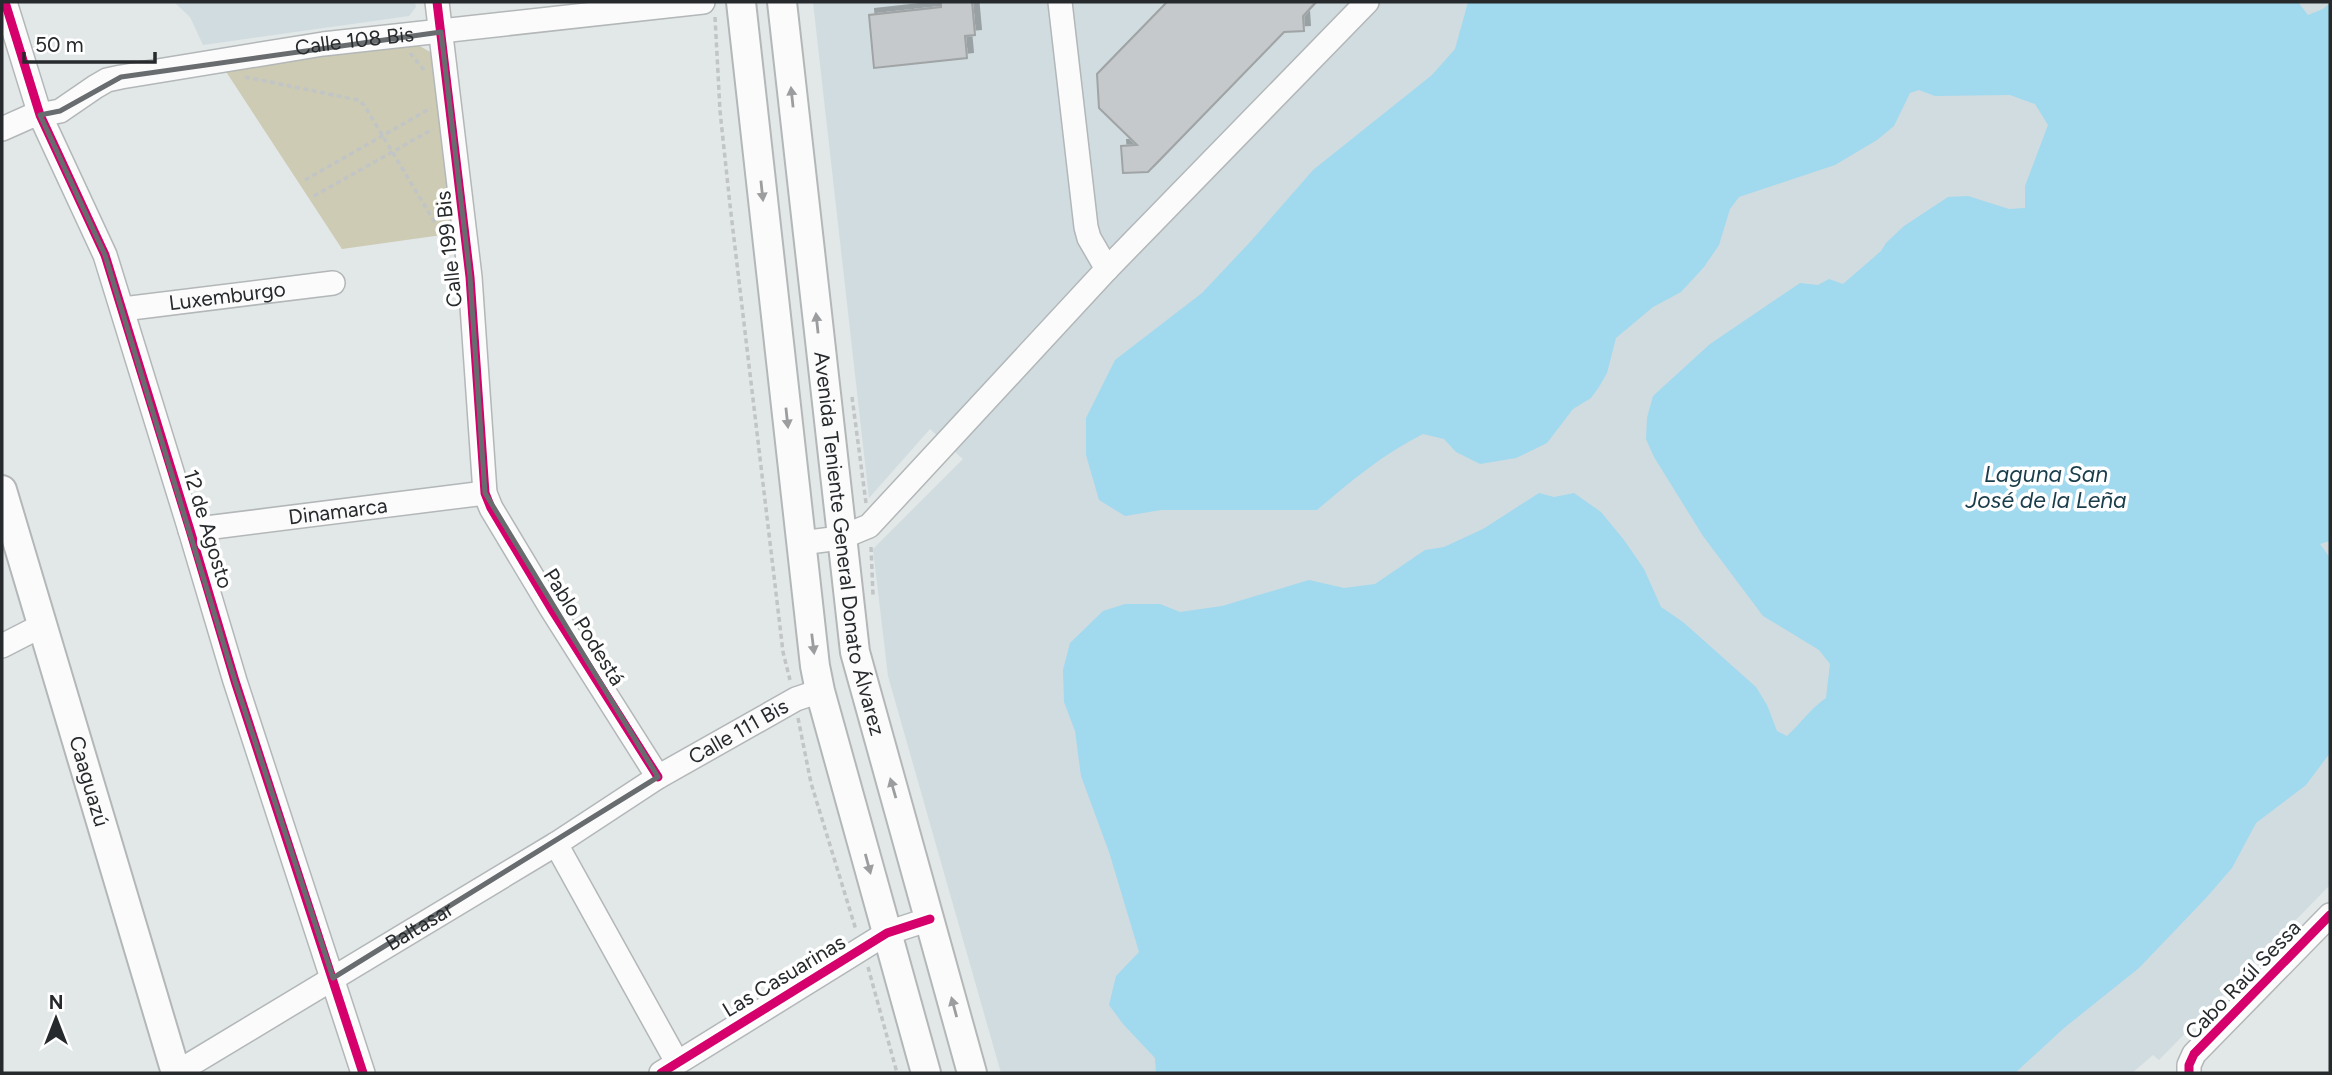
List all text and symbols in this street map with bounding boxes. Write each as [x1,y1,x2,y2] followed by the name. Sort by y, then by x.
[24,21,156,65] scale bar
[293,21,415,60] street label: Calle 108 Bis
[35,32,84,57] text: 50 m
[786,86,797,108] one-way arrow
[757,181,768,203] one-way arrow
[430,190,467,308] street label: Calle 199 Bis
[167,276,287,315] street label: Luxemburgo
[811,312,822,334] one-way arrow
[809,350,891,738] street label: Avenida Teniente General Donato Álvarez
[781,407,792,429] one-way arrow
[1964,460,2127,514] water label: Laguna San José de la Leña
[179,466,238,591] street label: 12 de Agosto
[287,492,389,530] street label: Dinamarca
[539,564,630,690] street label: Pablo Podestá
[807,633,818,655] one-way arrow
[684,693,792,769] street label: Calle 111 Bis
[64,733,115,829] street label: Caaguazú
[887,778,897,799] one-way arrow
[863,853,874,875] one-way arrow
[381,896,457,956] street label: Baltasar
[2180,915,2306,1044] street label: Cabo Raúl Sessa
[718,929,850,1022] street label: Las Casuarinas
[21,984,91,1054] north arrow
[49,991,63,1014] text: N
[948,996,959,1018] one-way arrow

